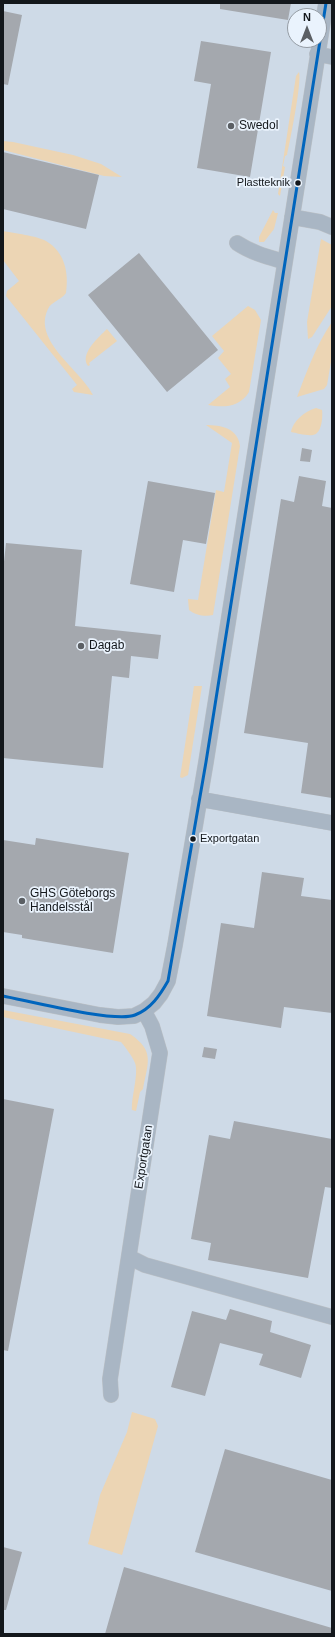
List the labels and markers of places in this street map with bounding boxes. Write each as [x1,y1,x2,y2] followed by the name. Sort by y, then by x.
[239,119,278,133] place label: Swedol
[226,121,236,131] marker: Swedol
[237,176,290,190] place label: Plastteknik
[293,178,303,188] marker: Plastteknik
[89,639,124,653] place label: Dagab
[76,641,86,651] marker: Dagab
[200,832,259,846] place label: Exportgatan
[188,834,198,844] marker: Exportgatan
[30,887,115,915] place label: GHS Göteborgs Handelsstål
[17,896,27,906] marker: GHS Göteborgs Handelsstål

